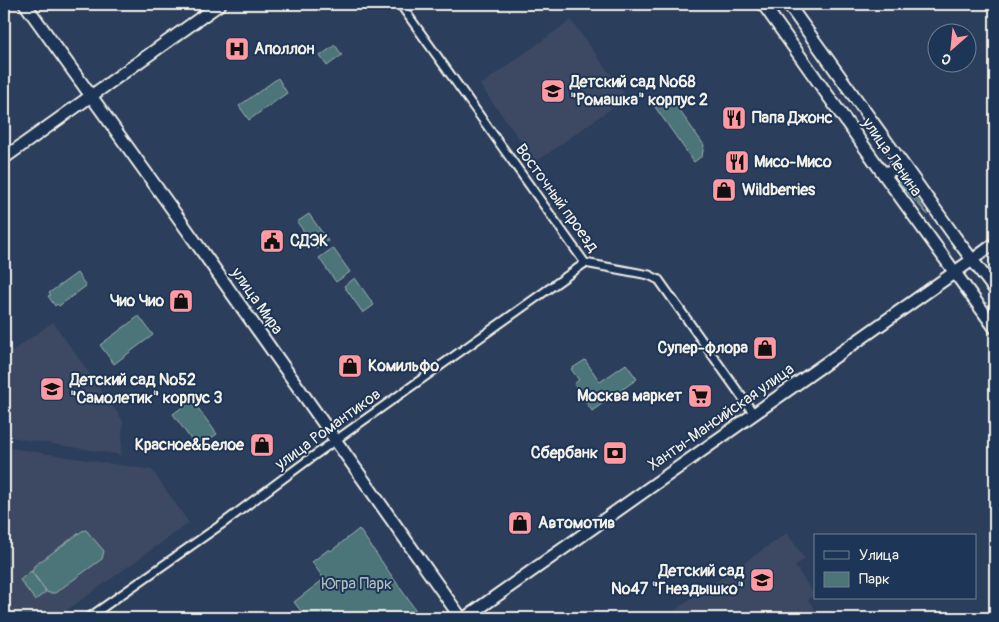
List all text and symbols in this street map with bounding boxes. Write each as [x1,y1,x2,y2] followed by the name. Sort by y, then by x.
[926,22,976,72] north arrow
[224,36,250,62] hospital icon: Аполлон
[254,39,315,59] place label: Аполлон
[938,49,954,69] text: С
[569,72,708,110] place label: Детский сад №68 "Ромашка" корпус 2
[540,78,566,104] school or university icon: Детский сад №68 "Ромашка" корпус 2
[721,105,747,131] restaurant icon: Папа Джонс
[752,108,833,128] place label: Папа Джонс
[857,113,926,200] street label: улица Ленина
[511,140,603,256] street label: Восточный проезд
[724,149,750,175] restaurant icon: Мисо-Мисо
[754,152,832,172] place label: Мисо-Мисо
[711,177,737,203] shop icon: Wildberries
[742,180,816,200] place label: Wildberries
[259,228,285,254] public building icon: СДЭК
[290,231,328,251] place label: СДЭК
[226,263,287,338] street label: улица Мира
[168,288,194,314] shop icon: Чио Чио
[110,291,164,311] place label: Чио Чио
[752,335,778,361] shop icon: Супер-флора
[658,338,749,358] place label: Супер-флора
[337,353,363,379] shop icon: Комильфо
[368,356,440,376] place label: Комильфо
[644,359,798,475] street label: Ханты-Мансийская улица
[69,370,223,408] place label: Детский сад №52 "Самолетик" корпус 3
[39,376,65,402] school or university icon: Детский сад №52 "Самолетик" корпус 3
[687,383,713,409] supermarket icon: Москва маркет
[270,384,385,475] street label: улица Романтиков
[577,386,683,406] place label: Москва маркет
[249,432,275,458] shop icon: Красное&Белое
[135,435,245,455] place label: Красное&Белое
[602,440,628,466] bank icon: Сбербанк
[531,443,598,463] place label: Сбербанк
[507,510,533,536] shop icon: Автомотив
[538,513,615,533] place label: Автомотив
[814,534,976,600] legend
[859,546,899,565] text: Улица
[611,561,744,599] place label: Детский сад №47 "Гнездышко"
[749,567,775,593] school or university icon: Детский сад №47 "Гнездышко"
[859,570,890,589] text: Парк
[322,574,392,594] park label: Югра Парк

